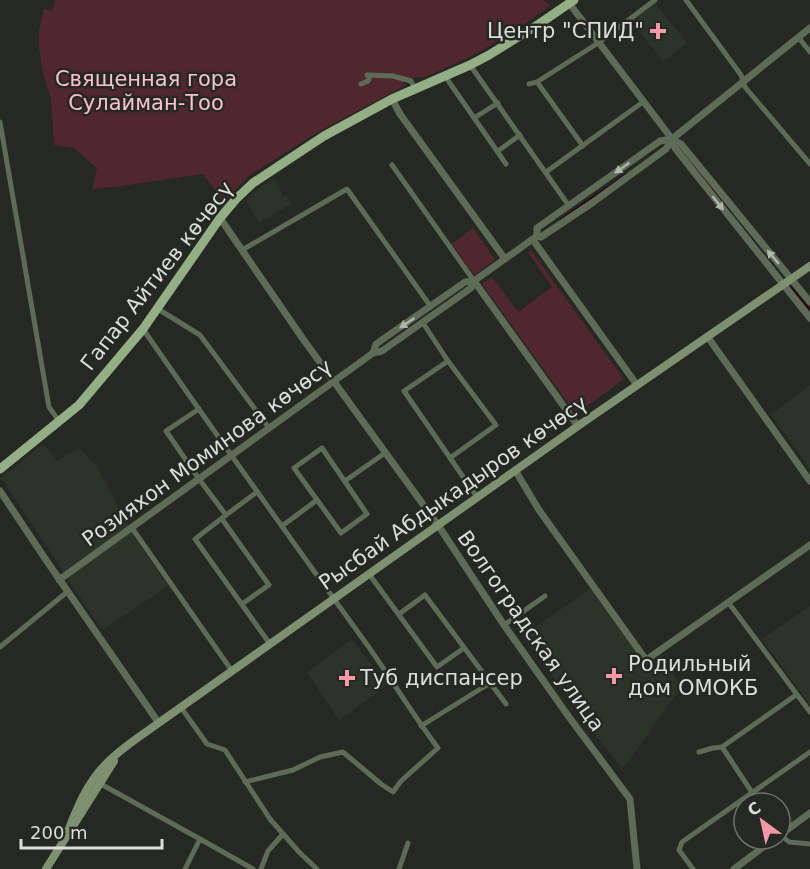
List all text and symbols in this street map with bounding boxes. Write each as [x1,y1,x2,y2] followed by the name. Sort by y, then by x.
[487,19,644,43] place label: Центр "СПИД"
[649,22,667,40] marker: Центр "СПИД"
[55,67,237,115] park label: Священная гора Сулайман-Тоо
[614,162,630,174] one-way arrow
[76,177,238,375] street label: Гапар Айтиев көчөсү
[712,195,725,211] one-way arrow
[766,249,779,265] one-way arrow
[400,317,416,329] one-way arrow
[78,354,336,552] street label: Розияхон Моминова көчөсү
[314,391,592,595] street label: Рысбай Абдыкадыров көчөсү
[453,526,609,736] street label: Волгоградская улица
[628,652,758,700] place label: Родильный дом ОМОКБ
[359,666,523,690] place label: Туб диспансер
[605,667,623,685] marker: Родильный дом ОМОКБ
[338,669,356,687] marker: Туб диспансер
[732,791,792,851] north arrow
[744,798,764,820] text: С
[21,812,162,850] scale bar
[30,822,88,843] text: 200 m

